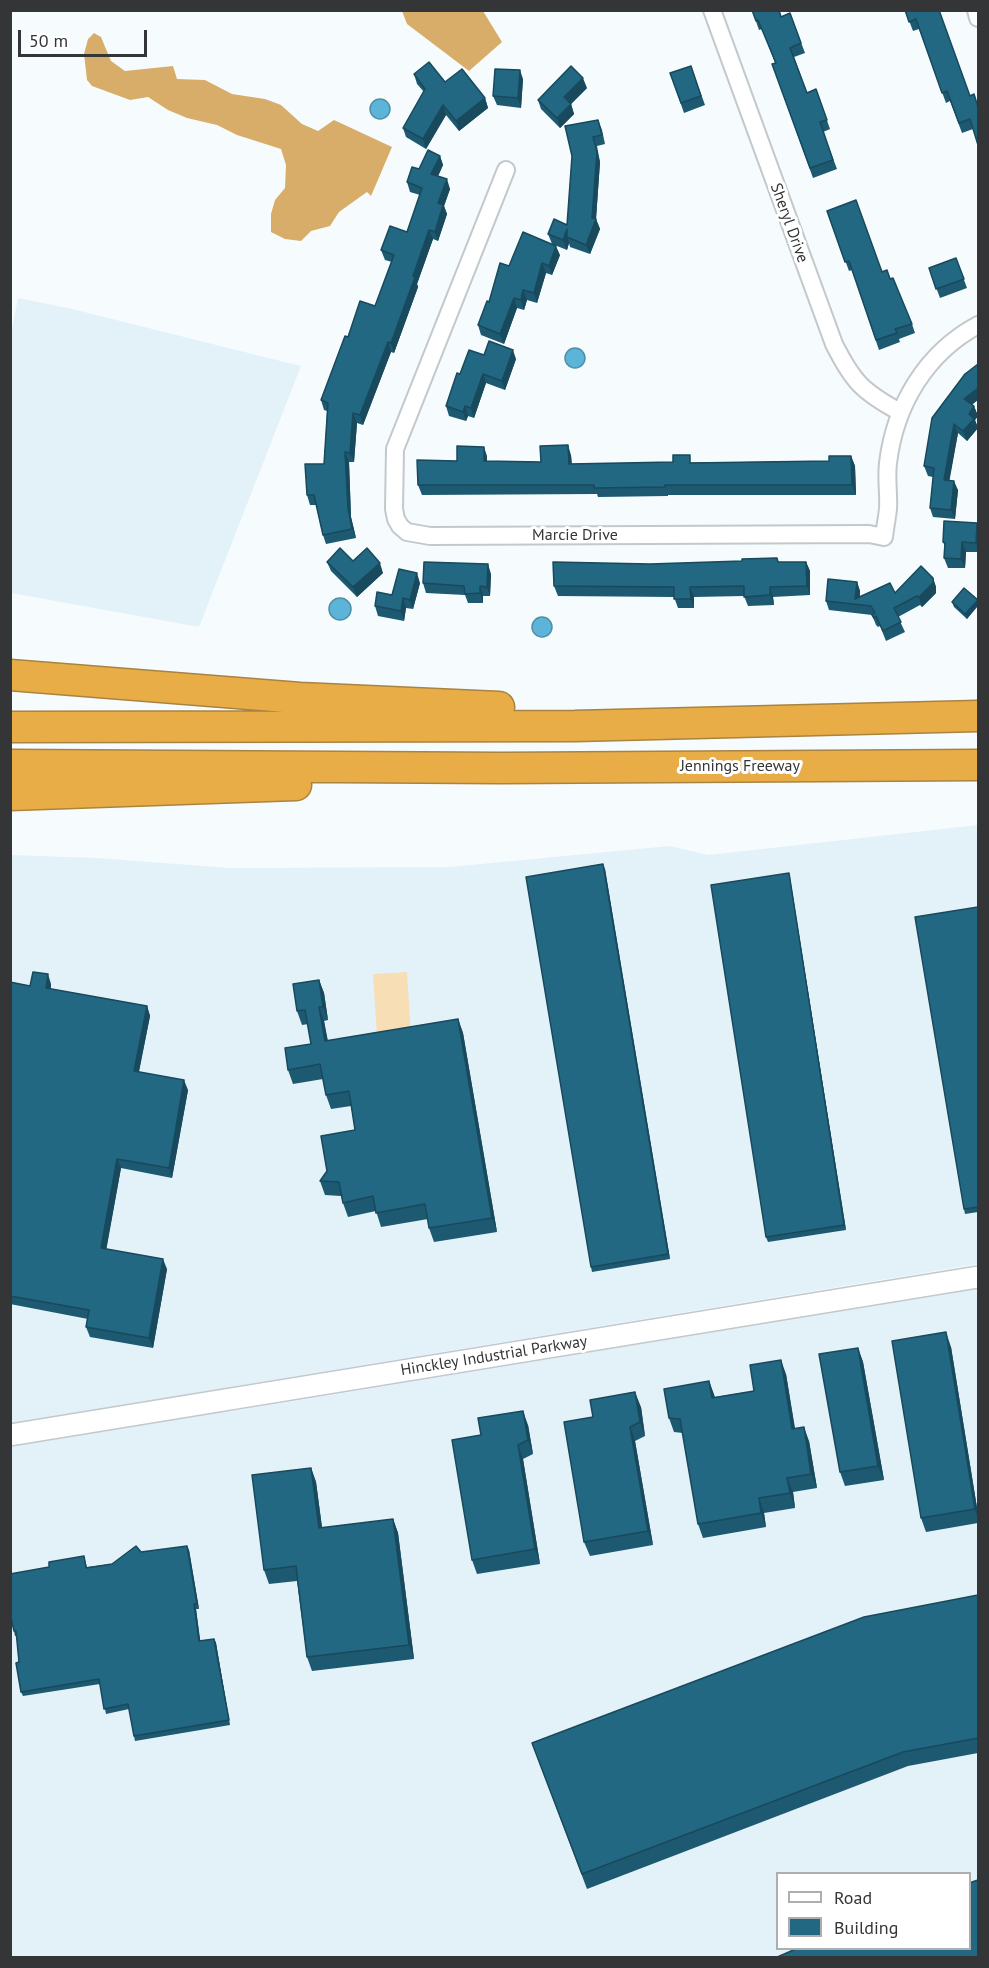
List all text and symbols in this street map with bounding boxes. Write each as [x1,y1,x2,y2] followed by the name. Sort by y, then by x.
[21,18,150,56] scale bar
[29,29,68,52] text: 50 m
[766,181,812,265] street label: Sheryl Drive
[532,525,618,545] street label: Marcie Drive
[680,756,800,776] street label: Jennings Freeway
[399,1332,589,1380] street label: Hinckley Industrial Parkway
[776,1872,971,1950] legend
[834,1886,872,1909] text: Road
[834,1916,898,1939] text: Building

